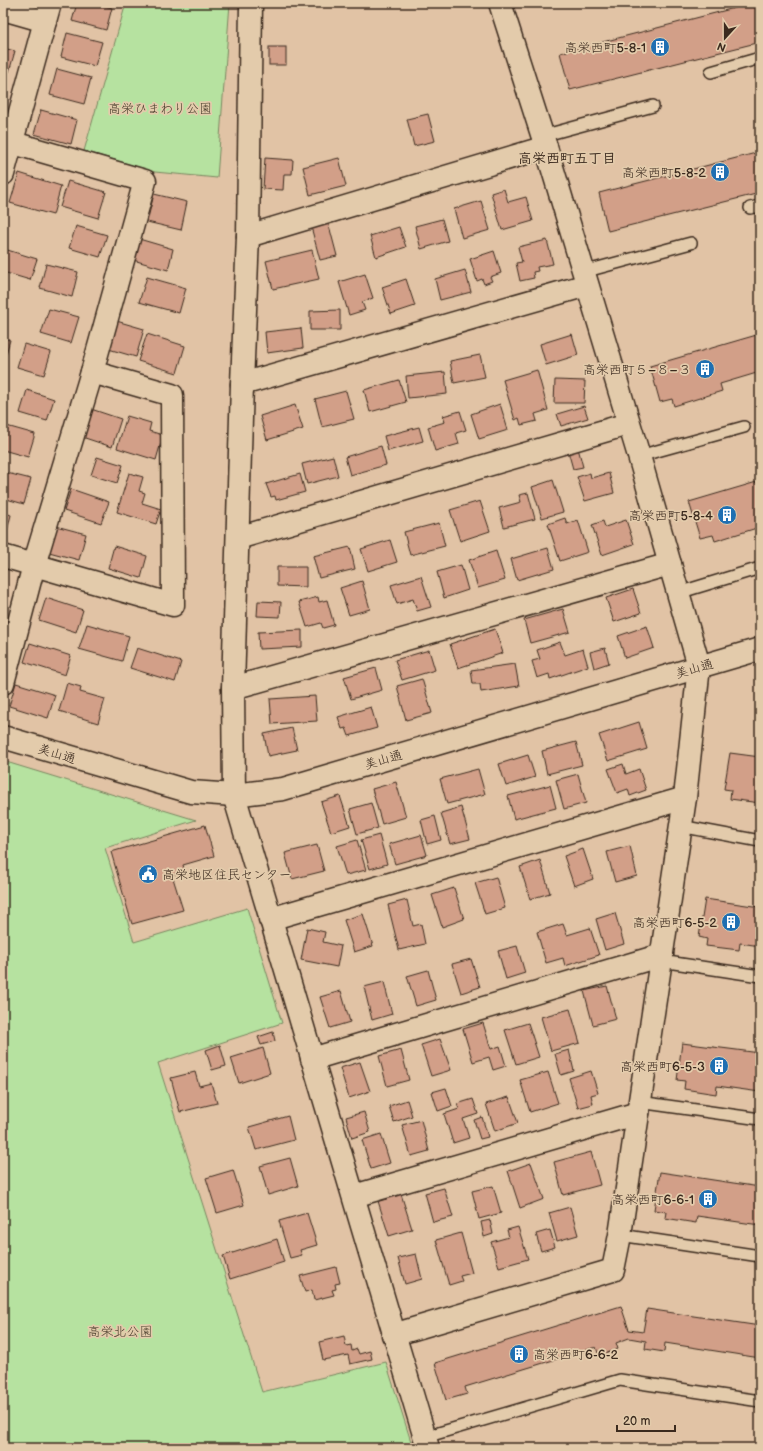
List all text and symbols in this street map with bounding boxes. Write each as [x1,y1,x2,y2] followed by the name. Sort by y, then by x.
[705,18,745,58] north arrow
[649,36,671,58] building icon: 高栄西町5-8-1
[715,39,728,54] text: N
[564,40,646,56] place label: 高栄西町5-8-1
[108,101,212,117] park label: 高栄ひまわり公園
[518,150,616,167] district label: 高栄西町五丁目
[709,161,731,183] building icon: 高栄西町5-8-2
[622,165,706,181] place label: 高栄西町5-8-2
[694,358,716,380] building icon: 高栄西町５−８−３
[583,362,691,378] place label: 高栄西町５−８−３
[716,504,738,526] building icon: 高栄西町5-8-4
[629,508,713,524] place label: 高栄西町5-8-4
[673,656,715,682] street label: 美山通
[36,741,78,767] street label: 美山通
[362,747,404,773] street label: 美山通
[137,863,159,885] public building icon: 高栄地区住民センター
[162,867,291,883] place label: 高栄地区住民センター
[720,911,742,933] building icon: 高栄西町6-5-2
[632,915,717,931] place label: 高栄西町6-5-2
[708,1055,730,1077] building icon: 高栄西町6-5-3
[620,1059,705,1075] place label: 高栄西町6-5-3
[697,1188,719,1210] building icon: 高栄西町6-6-1
[612,1192,694,1208] place label: 高栄西町6-6-1
[87,1324,153,1340] park label: 高栄北公園
[508,1343,530,1365] building icon: 高栄西町6-6-2
[533,1347,618,1363] place label: 高栄西町6-6-2
[617,1407,675,1433] scale bar
[623,1414,650,1429] text: 20 m

